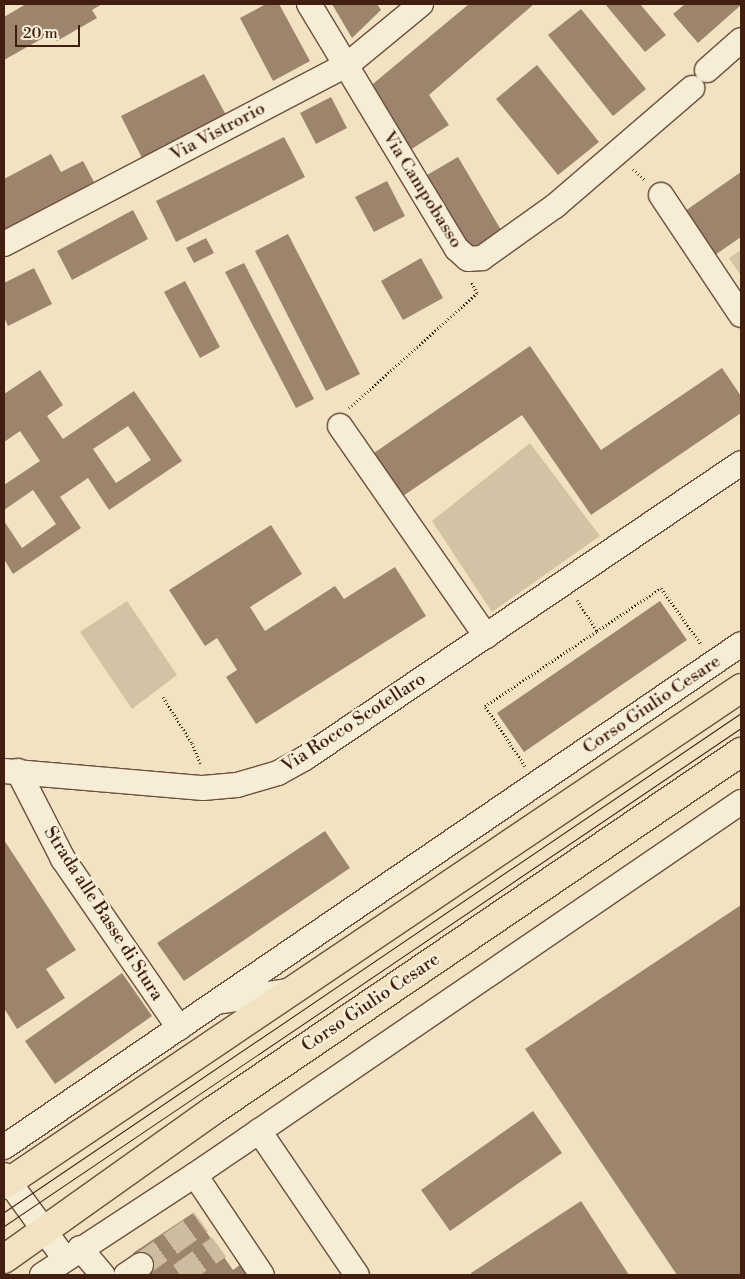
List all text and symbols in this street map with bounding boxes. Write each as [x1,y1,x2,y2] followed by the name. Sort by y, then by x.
[18,15,82,47] scale bar
[23,24,58,43] text: 20 m
[167,98,269,166] street label: Via Vistrorio
[377,128,467,252] street label: Via Campobasso
[579,651,725,759] street label: Corso Giulio Cesare
[278,668,430,778] street label: Via Rocco Scotellaro
[39,823,167,1005] street label: Strada alle Basse di Stura
[298,949,444,1057] street label: Corso Giulio Cesare

